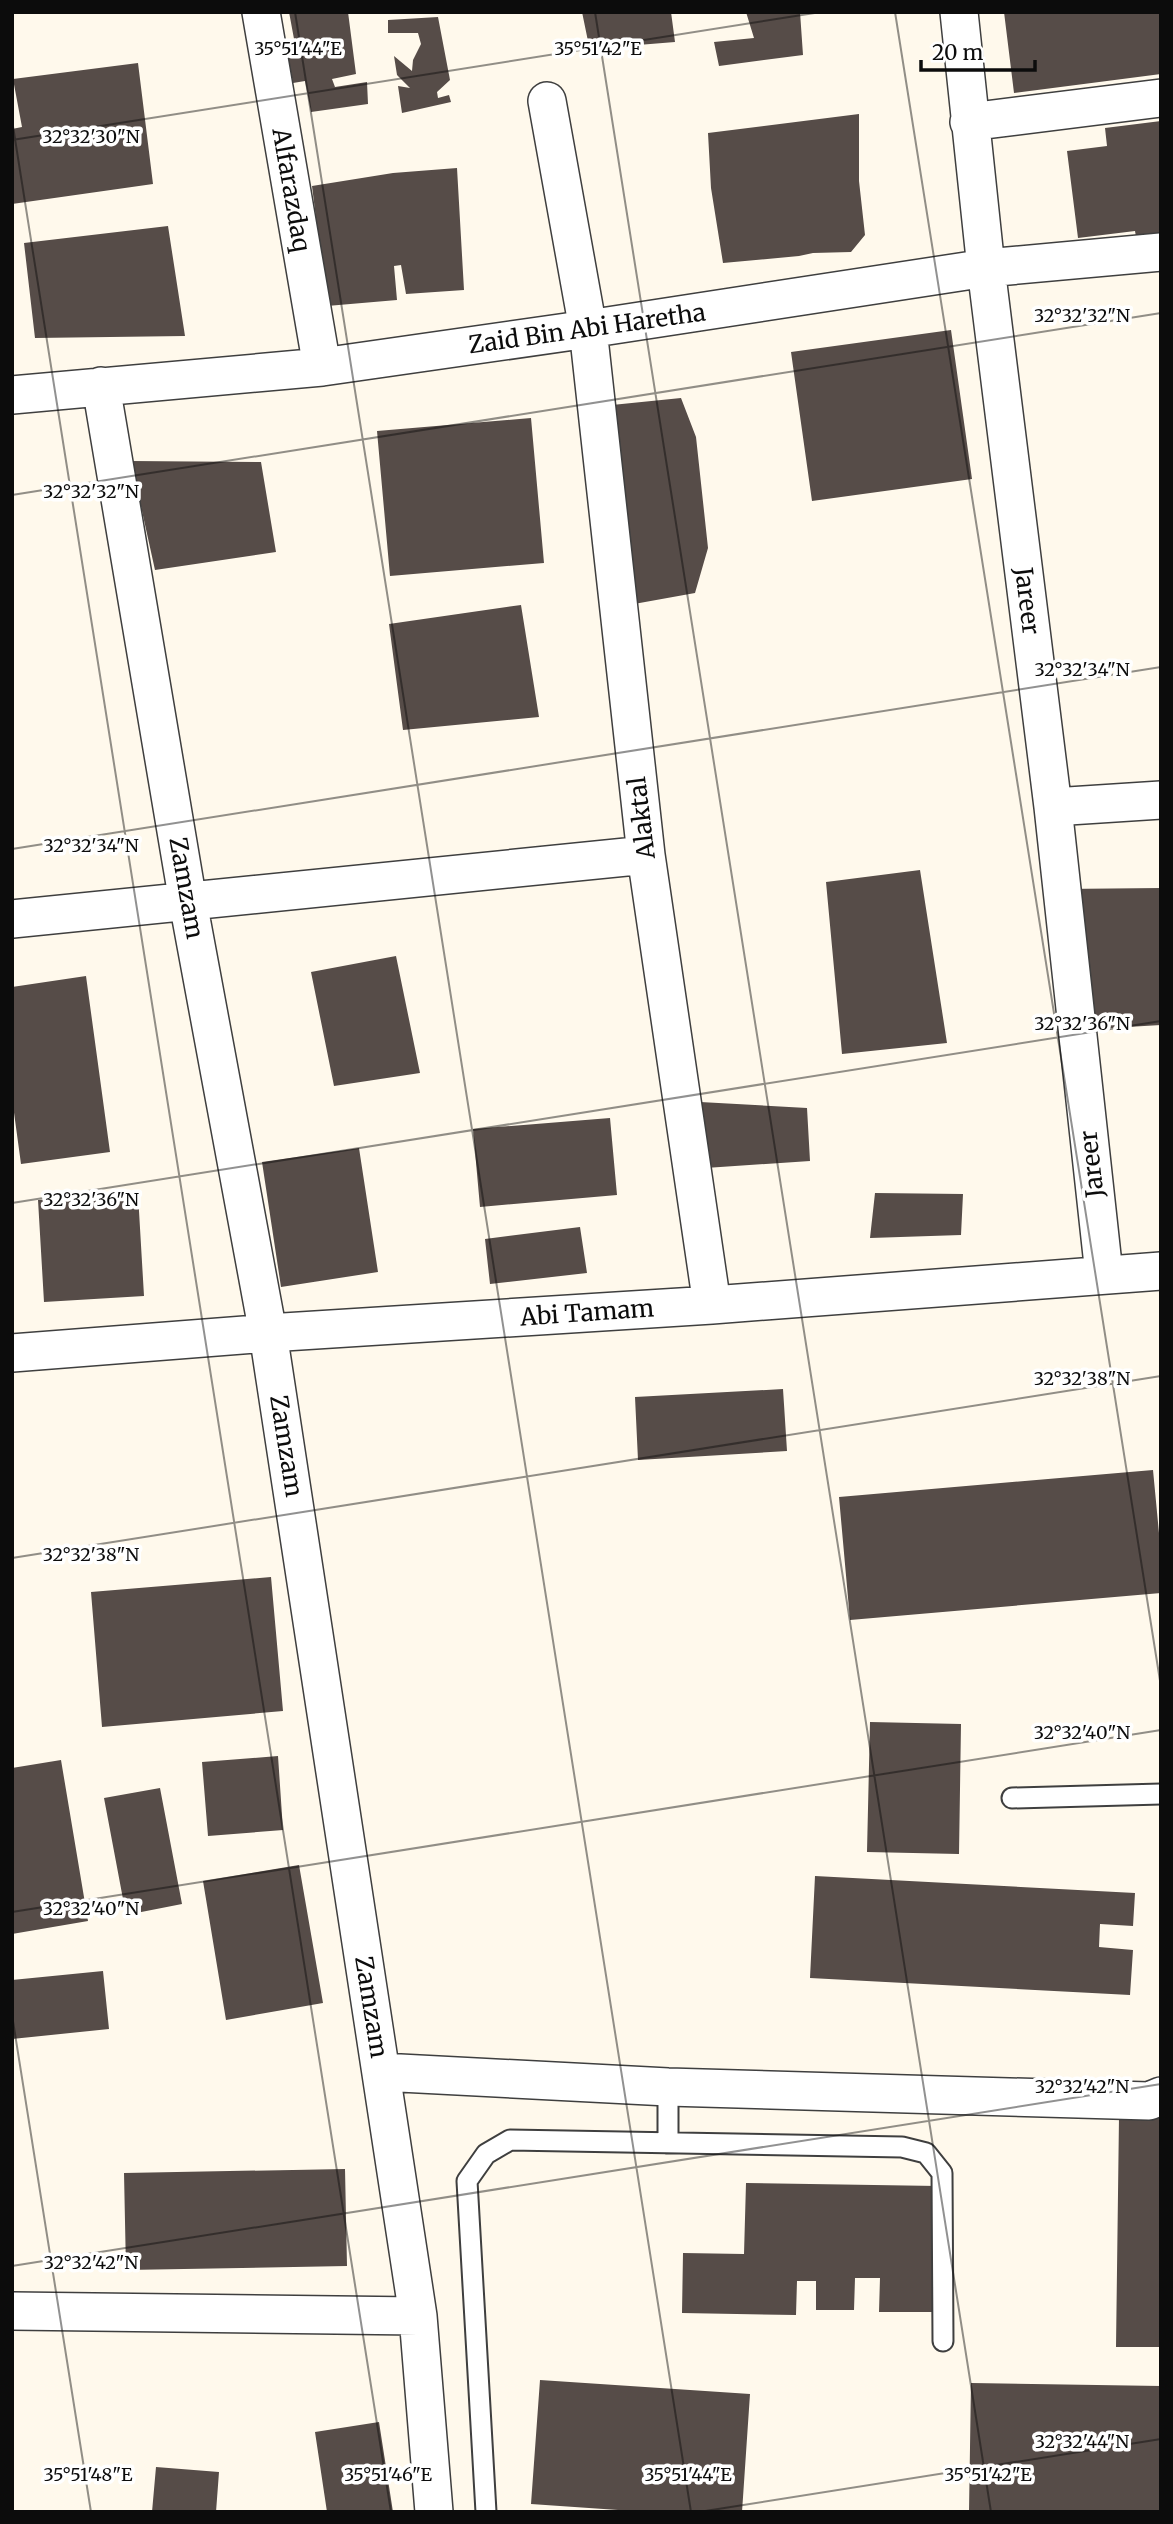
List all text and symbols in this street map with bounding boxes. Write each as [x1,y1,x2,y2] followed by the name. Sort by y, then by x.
[921,28,1035,72] scale bar
[254,37,342,60] text: 35°51'44"E
[554,37,642,60] text: 35°51'42"E
[932,39,984,66] text: 20 m
[42,125,140,148] text: 32°32'30"N
[265,125,318,255] street label: Alfarazdaq
[466,296,708,360] street label: Zaid Bin Abi Haretha
[1034,304,1130,327] text: 32°32'32"N
[43,480,139,503] text: 32°32'32"N
[1008,565,1047,637] street label: Jareer
[1034,658,1130,681] text: 32°32'34"N
[621,775,662,862] street label: Alaktal
[43,834,139,857] text: 32°32'34"N
[162,835,211,941] street label: Zamzam
[1034,1012,1130,1035] text: 32°32'36"N
[1073,1129,1111,1200] street label: Jareer
[43,1188,139,1211] text: 32°32'36"N
[518,1292,655,1333] street label: Abi Tamam
[1034,1367,1130,1390] text: 32°32'38"N
[263,1393,310,1499] street label: Zamzam
[43,1543,139,1566] text: 32°32'38"N
[1034,1721,1130,1744] text: 32°32'40"N
[43,1897,139,1920] text: 32°32'40"N
[348,1954,395,2060] street label: Zamzam
[1035,2075,1129,2098] text: 32°32'42"N
[44,2251,138,2274] text: 32°32'42"N
[1035,2430,1129,2453] text: 32°32'44"N
[44,2463,133,2486] text: 35°51'48"E
[344,2463,433,2486] text: 35°51'46"E
[644,2463,732,2486] text: 35°51'44"E
[944,2463,1032,2486] text: 35°51'42"E

